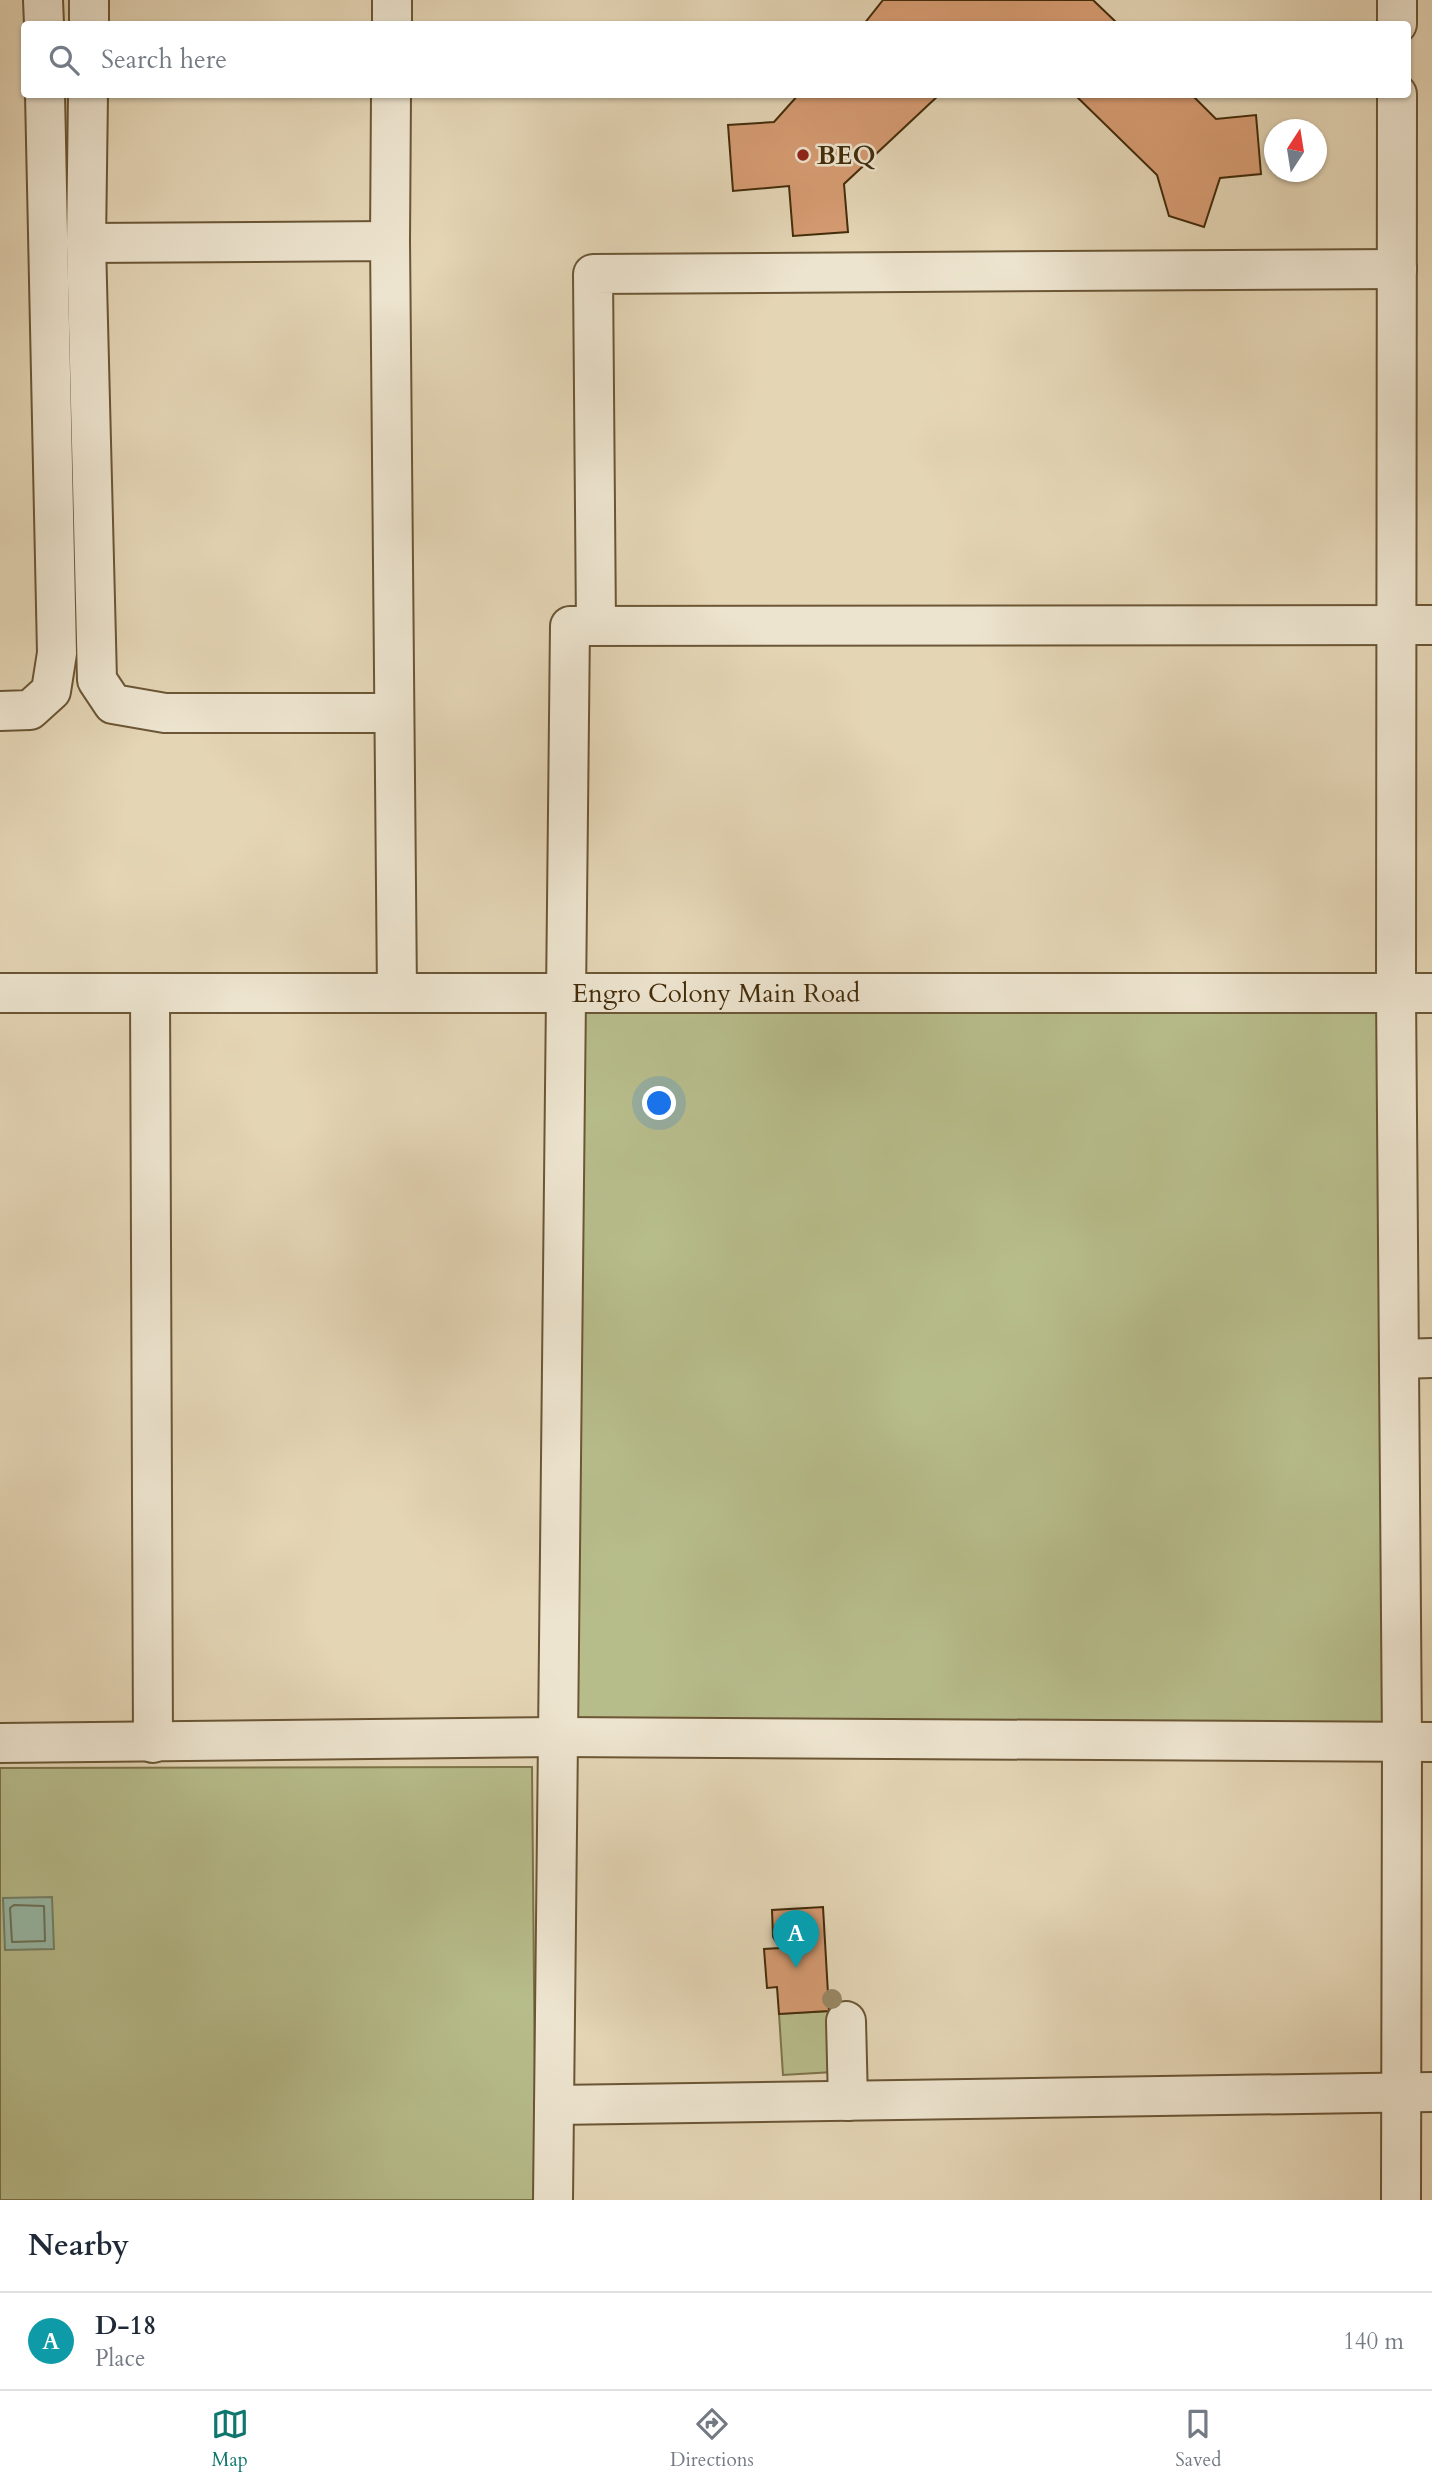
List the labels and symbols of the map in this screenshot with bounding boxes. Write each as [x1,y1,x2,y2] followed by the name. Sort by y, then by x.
[1264,119,1327,182] north arrow
[817,138,876,173] place label: BEQ
[795,147,811,163] marker: BEQ
[572,976,860,1011] street label: Engro Colony Main Road
[642,1086,676,1120] your location
[773,1910,819,1968] pin: A

